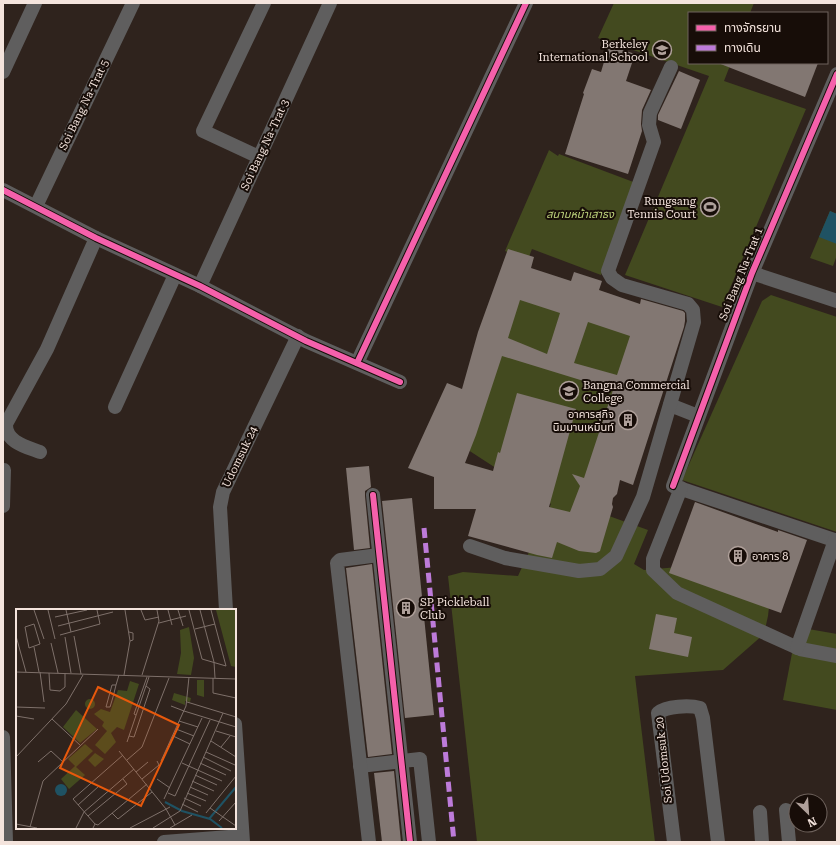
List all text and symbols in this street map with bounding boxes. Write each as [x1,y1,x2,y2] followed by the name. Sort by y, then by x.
[688,12,828,64] legend
[724,21,781,35] text: ทางจักรยาน
[538,38,649,64] place label: Berkeley International School
[651,39,673,61] school or university icon: Berkeley International School
[724,41,761,55] text: ทางเดิน
[56,58,112,152] street label: Soi Bang Na-Trat 5
[238,97,292,193] street label: Soi Bang Na-Trat 3
[627,195,697,221] place label: Rungsang Tennis Court
[699,196,721,218] sports icon: Rungsang Tennis Court
[546,208,615,221] park label: สนามหน้าเสาธง
[716,226,766,322] street label: Soi Bang Na-Trat 1
[583,379,690,405] place label: Bangna Commercial College
[558,380,580,402] school or university icon: Bangna Commercial College
[553,408,614,434] place label: อาคารสุกิจ นิมมานเหมินท์
[617,409,639,431] building icon: อาคารสุกิจ นิมมานเหมินท์
[220,424,261,490] street label: Udomsuk 24
[727,545,749,567] building icon: อาคาร 8
[752,550,788,563] place label: อาคาร 8
[420,596,490,622] place label: SP Pickleball Club
[395,597,417,619] building icon: SP Pickleball Club
[16,609,236,829] inset map
[653,716,675,804] street label: Soi Udomsuk 20
[788,793,828,833] north arrow
[805,814,819,830] text: N

